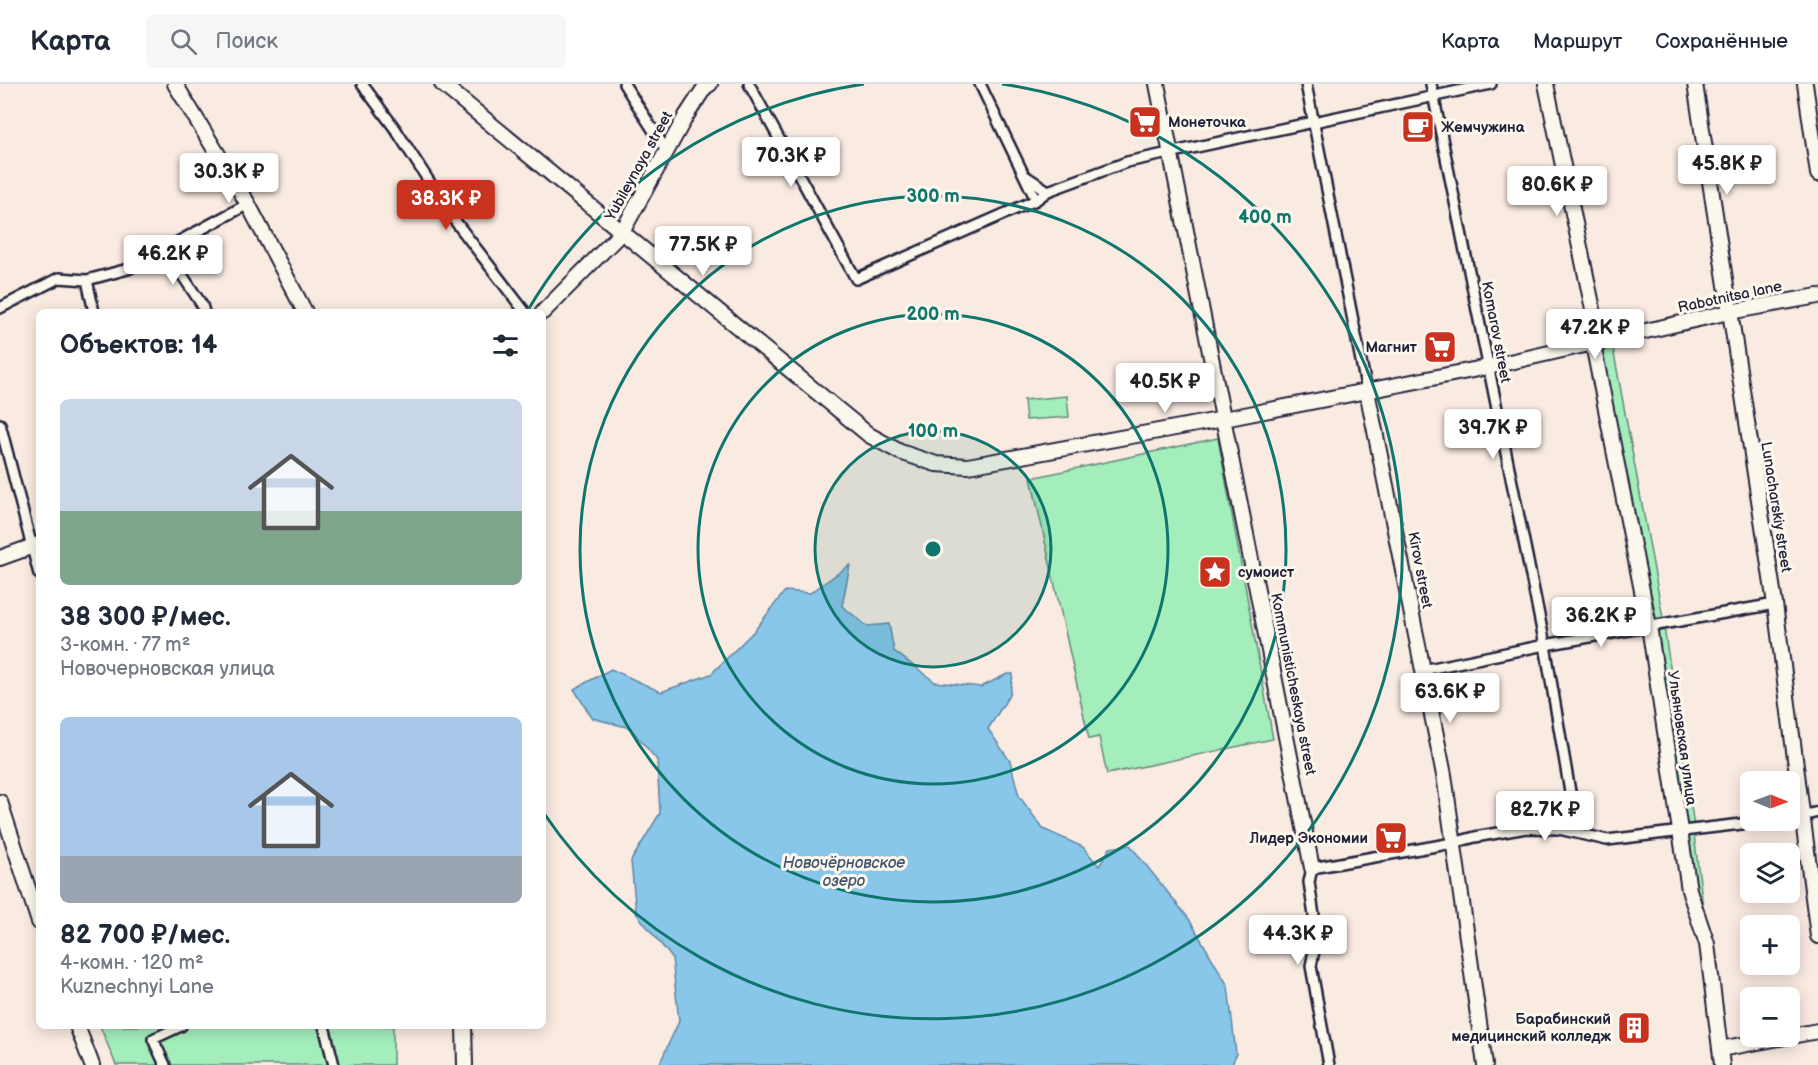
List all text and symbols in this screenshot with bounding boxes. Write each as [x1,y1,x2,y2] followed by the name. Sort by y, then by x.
[146,14,566,68] search box
[30,25,110,58] text: Карта
[167,25,200,58] icon: search
[215,28,278,55] text: Поиск
[1441,29,1500,54] text: Карта
[1533,29,1622,54] text: Маршрут
[1655,29,1788,54] text: Сохранённые
[1127,104,1163,140] supermarket icon: Монеточка
[601,107,677,225] street label: Yubileynaya street
[1400,109,1436,145] cafe icon: Жемчужина
[1168,113,1246,132] place label: Монеточка
[1441,118,1525,137] place label: Жемчужина
[736,137,846,188] pin: 70.3K ₽
[756,144,826,168] text: 70.3K ₽
[1672,145,1782,196] pin: 45.8K ₽
[1692,152,1762,176] text: 45.8K ₽
[174,153,284,204] pin: 30.3K ₽
[194,160,264,184] text: 30.3K ₽
[1502,166,1612,217] pin: 80.6K ₽
[1521,173,1593,197] text: 80.6K ₽
[391,180,501,231] pin: 38.3K ₽
[906,186,960,207] text: 300 m
[411,187,481,211] text: 38.3K ₽
[1238,207,1292,228] text: 400 m
[648,226,758,277] pin: 77.5K ₽
[669,233,737,257] text: 77.5K ₽
[118,235,228,286] pin: 46.2K ₽
[138,242,208,266] text: 46.2K ₽
[1676,277,1784,317] street label: Rabotnitsa lane
[1477,280,1515,385] street label: Komarov street
[906,304,960,325] text: 200 m
[1540,309,1650,360] pin: 47.2K ₽
[1560,316,1630,340] text: 47.2K ₽
[489,329,522,362] icon: filters
[1422,329,1458,365] supermarket icon: Магнит
[60,330,217,361] text: Объектов: 14
[1365,338,1418,357] place label: Магнит
[1110,363,1220,414] pin: 40.5K ₽
[1130,370,1200,394] text: 40.5K ₽
[1438,409,1548,460] pin: 39.7K ₽
[1458,416,1528,440] text: 39.7K ₽
[908,421,958,442] text: 100 m
[237,438,345,546] icon: home
[1756,440,1796,574] street label: Lunacharskiy street
[1403,530,1437,610] street label: Kirov street
[923,539,943,559] centre of rings
[1197,554,1233,590] place icon: сумоист
[1238,563,1295,582] place label: сумоист
[1266,591,1320,777] street label: Kommunisticheskaya street
[1546,597,1656,648] pin: 36.2K ₽
[60,602,231,633] text: 38 300 ₽/мес.
[1566,604,1636,628] text: 36.2K ₽
[60,633,190,657] text: 3-комн. · 77 m²
[60,657,275,681] text: Новочерновская улица
[1663,669,1701,807] street label: Ульяновская улица
[1395,673,1505,724] pin: 63.6K ₽
[1415,680,1485,704] text: 63.6K ₽
[237,756,345,864] icon: home
[1740,771,1800,831] north arrow
[1740,771,1800,1047] map controls
[1490,791,1600,842] pin: 82.7K ₽
[1510,798,1580,822] text: 82.7K ₽
[1373,820,1409,856] supermarket icon: Лидер Экономии
[1249,829,1368,848] place label: Лидер Экономии
[1740,843,1800,903] button: layers
[783,854,905,891] water label: Новочёрновское озеро
[1243,915,1353,966] pin: 44.3K ₽
[1740,915,1800,975] button: +
[60,920,230,951] text: 82 700 ₽/мес.
[1263,922,1333,946] text: 44.3K ₽
[60,951,204,975] text: 4-комн. · 120 m²
[60,975,214,999] text: Kuznechnyi Lane
[1740,987,1800,1047] button: −
[1452,1010,1612,1046] place label: Барабинский медицинский колледж
[1616,1010,1652,1046] building icon: Барабинский медицинский колледж

